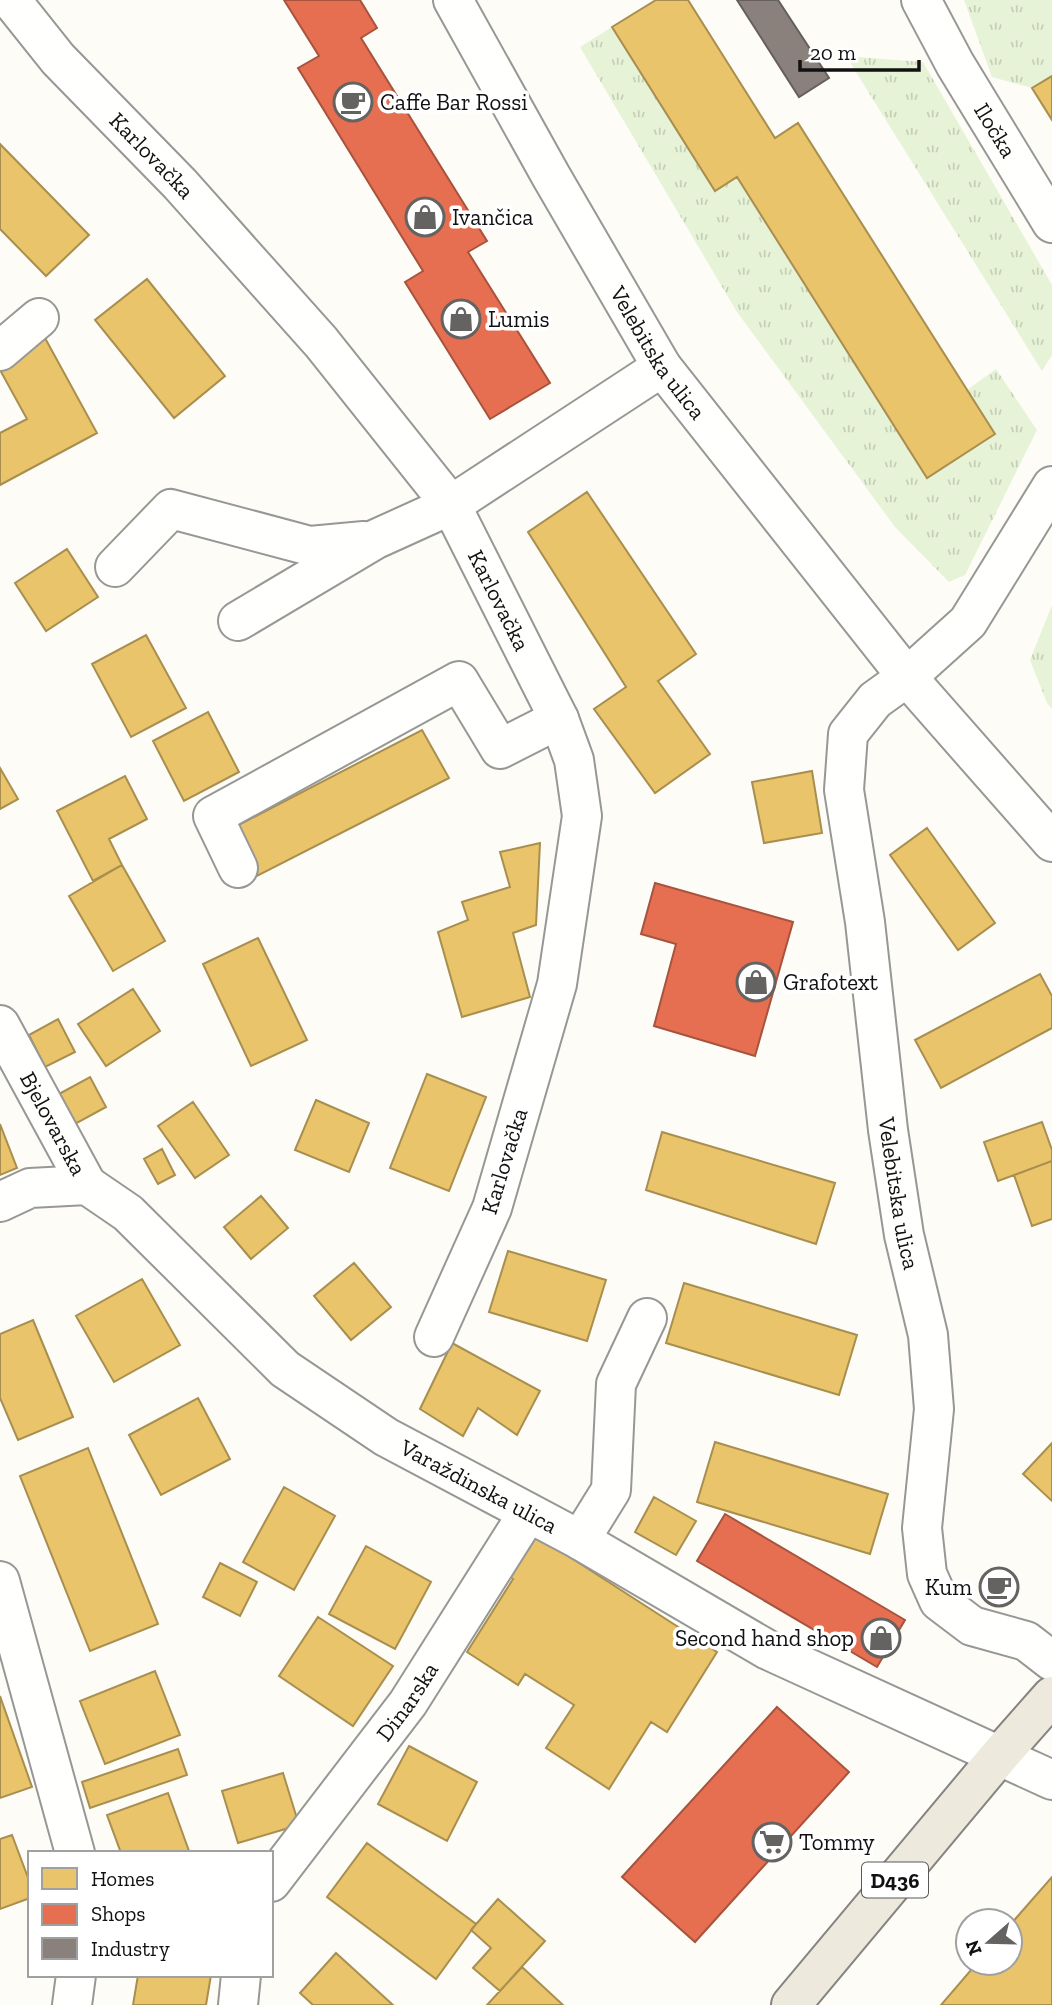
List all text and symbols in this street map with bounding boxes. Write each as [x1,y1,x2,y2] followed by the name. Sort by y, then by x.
[800,28,919,72] scale bar
[810,40,856,65] text: 20 m
[332,81,374,123] cafe icon: Caffe Bar Rossi
[380,88,528,116] place label: Caffe Bar Rossi
[968,98,1023,163] street label: Iločka
[104,106,200,204] street label: Karlovačka
[404,196,446,238] shop icon: Ivančica
[452,203,533,231] place label: Ivančica
[603,280,712,425] street label: Velebitska ulica
[440,298,482,340] shop icon: Lumis
[488,305,550,333] place label: Lumis
[462,545,536,655] street label: Karlovačka
[735,961,777,1003] shop icon: Grafotext
[783,968,879,996] place label: Grafotext
[14,1067,93,1180] street label: Bjelovarska
[475,1105,533,1217] street label: Karlovačka
[873,1115,926,1272] street label: Velebitska ulica
[395,1433,562,1539] street label: Varaždinska ulica
[978,1566,1020,1608] cafe icon: Kum
[925,1573,972,1601] place label: Kum
[860,1617,902,1659] shop icon: Second hand shop
[675,1624,854,1652] place label: Second hand shop
[370,1657,444,1747] street label: Dinarska
[751,1821,793,1863] supermarket icon: Tommy
[799,1828,875,1856] place label: Tommy
[28,1851,273,1977] legend
[862,1862,928,1898] road number: D436
[91,1866,154,1891] text: Homes
[91,1901,145,1926] text: Shops
[954,1907,1024,1977] north arrow
[91,1936,170,1961] text: Industry
[960,1937,987,1958] text: N

